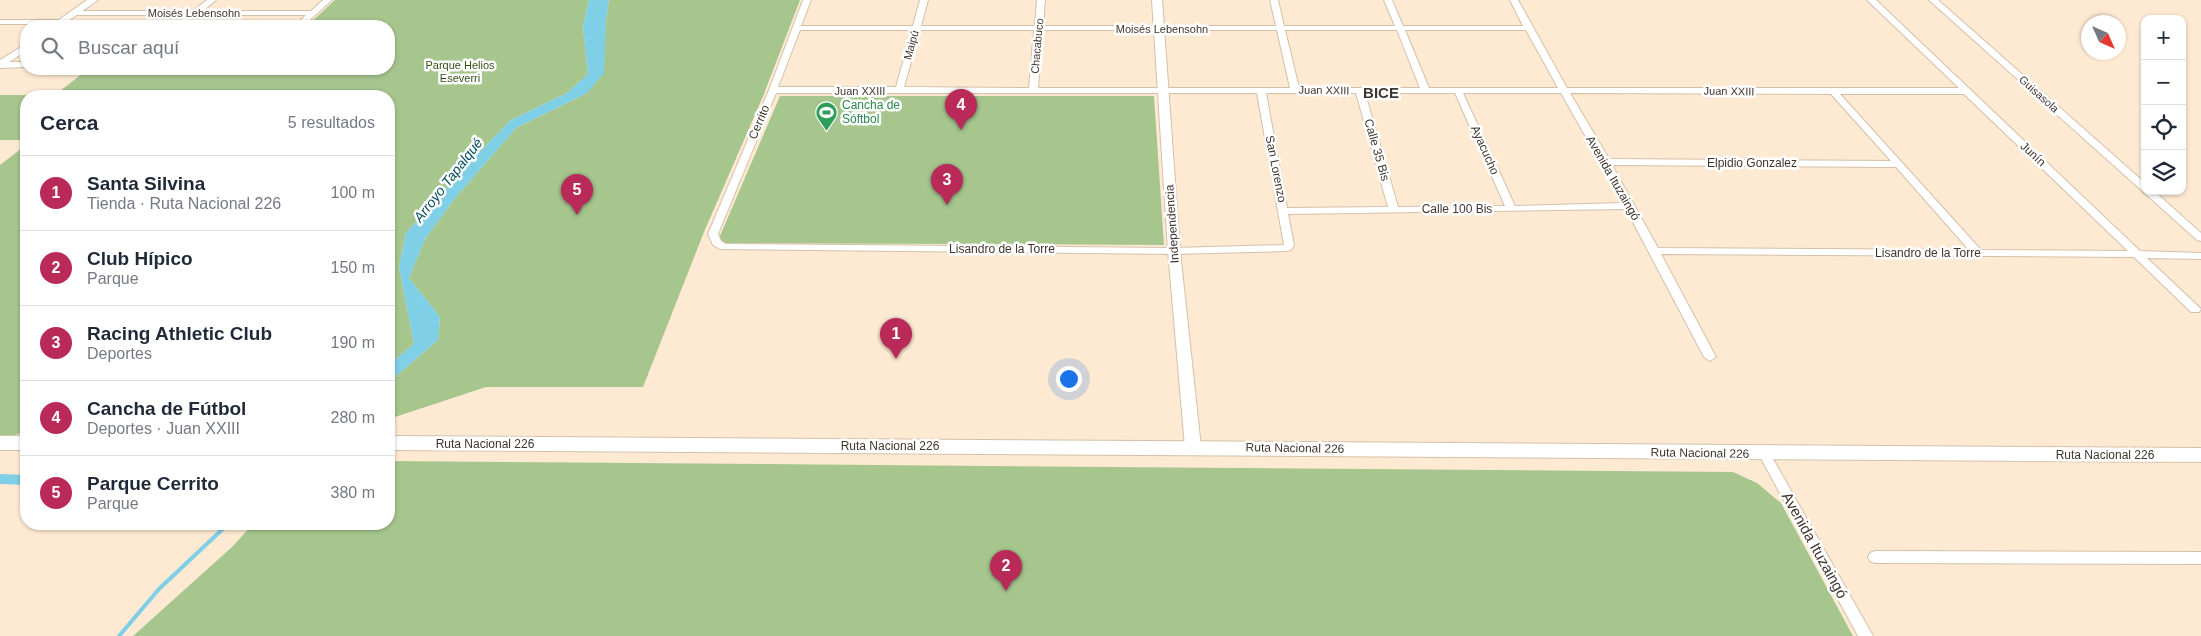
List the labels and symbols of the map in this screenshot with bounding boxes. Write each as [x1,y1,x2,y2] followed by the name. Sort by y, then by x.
[148,7,240,19] street label: Moisés Lebensohn
[2081,15,2126,60] north arrow
[1029,18,1045,74] street label: Chacabuco
[1116,23,1208,35] street label: Moisés Lebensohn
[901,29,921,61] street label: Maipú
[425,59,495,84] park label: Parque Helios Eseverri
[2017,73,2062,115] street label: Guisasola
[1299,84,1349,96] street label: Juan XXIII
[1363,84,1399,101] district label: BICE
[835,85,885,97] street label: Juan XXIII
[1704,85,1754,97] street label: Juan XXIII
[945,89,977,130] pin: 4
[842,98,900,126] place label: Cancha de Sóftbol
[814,100,838,131] sports icon: Cancha de Sóftbol
[746,102,773,141] street label: Cerrito
[1361,117,1393,183] street label: Calle 35 Bis
[1468,123,1502,177] street label: Ayacucho
[1583,133,1643,223] street label: Avenida Ituzaingó
[1263,134,1289,204] street label: San Lorenzo
[410,135,486,226] water label: Arroyo Tapalqué
[2017,139,2049,169] street label: Junín
[1707,156,1797,170] street label: Elpidio Gonzalez
[931,164,963,205] pin: 3
[561,174,593,215] pin: 5
[1162,184,1182,264] street label: Independencia
[1422,202,1492,216] street label: Calle 100 Bis
[949,242,1055,256] street label: Lisandro de la Torre
[1875,246,1981,260] street label: Lisandro de la Torre
[880,318,912,359] pin: 1
[1056,366,1082,392] your location
[436,437,535,451] street label: Ruta Nacional 226
[841,439,940,453] street label: Ruta Nacional 226
[1246,440,1345,456] street label: Ruta Nacional 226
[1651,445,1750,461] street label: Ruta Nacional 226
[2056,448,2155,462] street label: Ruta Nacional 226
[1779,489,1851,601] street label: Avenida Ituzaingó
[990,550,1022,591] pin: 2

